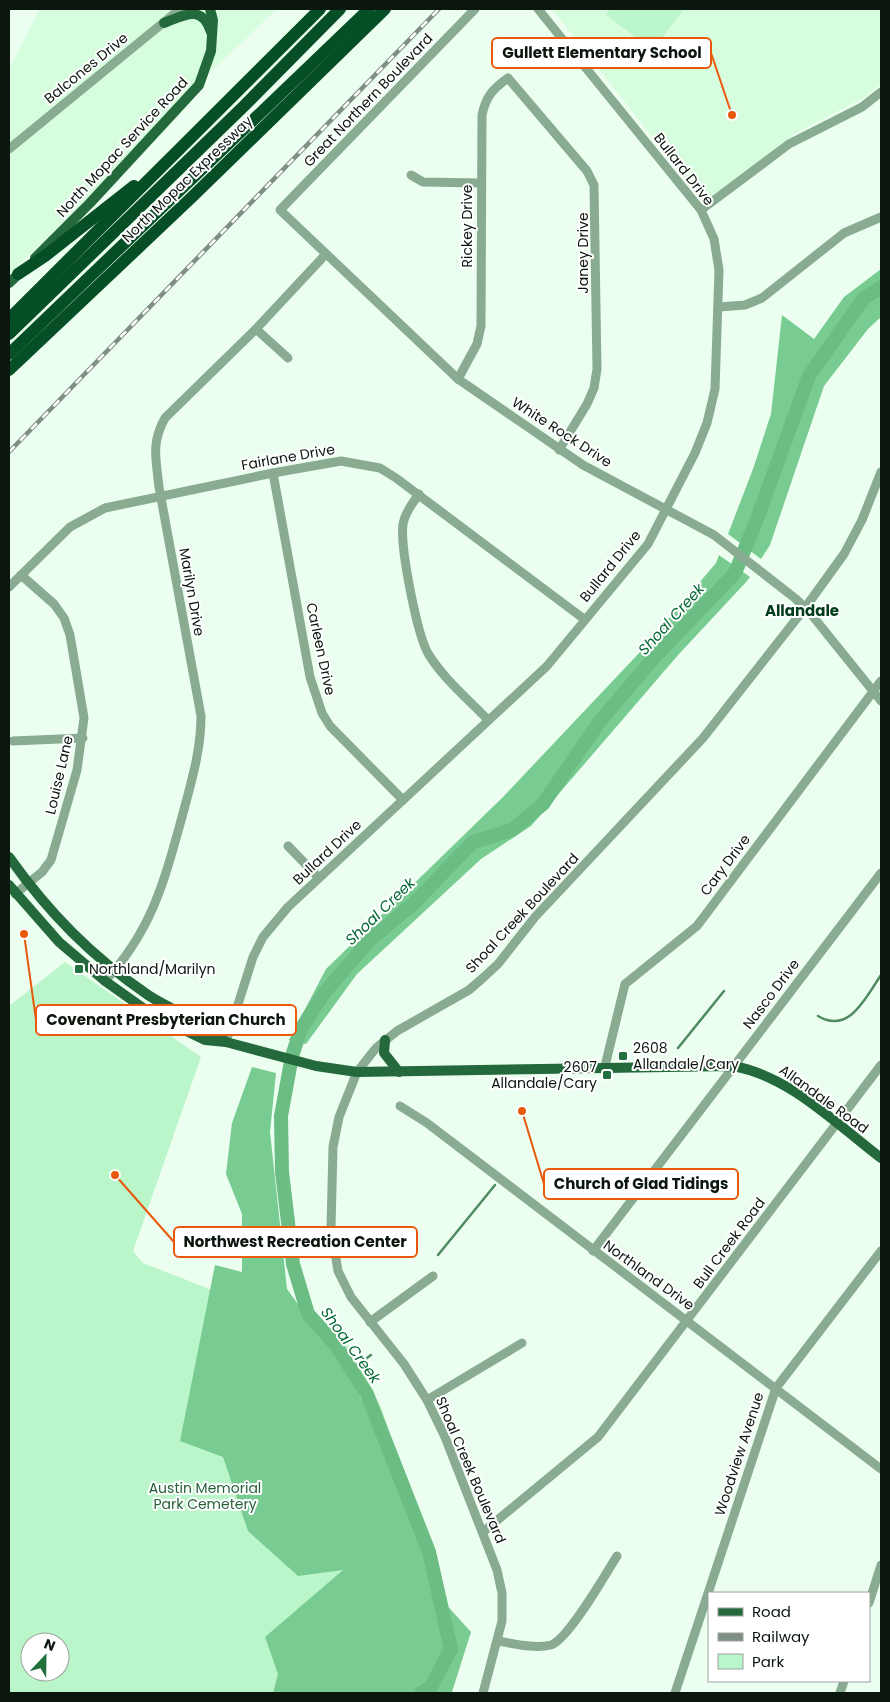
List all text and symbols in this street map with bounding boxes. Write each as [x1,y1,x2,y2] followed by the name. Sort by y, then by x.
[40,28,132,108] street label: Balcones Drive
[299,29,437,171] street label: Great Northern Boulevard
[492,38,711,68] callout: Gullett Elementary School
[502,42,702,63] text: Gullett Elementary School
[52,73,192,221] street label: North Mopac Service Road
[117,111,257,247] street label: North Mopac Expressway
[649,128,719,210] street label: Bullard Drive
[457,184,477,268] street label: Rickey Drive
[573,212,593,294] street label: Janey Drive
[508,392,616,472] street label: White Rock Drive
[240,439,337,475] street label: Fairlane Drive
[575,525,645,606] street label: Bullard Drive
[174,546,210,638] street label: Marilyn Drive
[633,578,710,659] water label: Shoal Creek
[765,600,839,621] district label: Allandale
[301,601,341,697] street label: Carleen Drive
[40,733,78,816] street label: Louise Lane
[288,815,366,889] street label: Bullard Drive
[695,830,755,900] street label: Cary Drive
[461,848,583,978] street label: Shoal Creek Boulevard
[340,871,420,950] water label: Shoal Creek
[738,955,804,1033] street label: Nasco Drive
[89,959,216,979] place label: Northland/Marilyn
[73,963,85,975] marker: Northland/Marilyn
[36,1005,296,1035] callout: Covenant Presbyterian Church
[46,1009,286,1030] text: Covenant Presbyterian Church
[633,1038,739,1074] place label: 2608 Allandale/Cary
[617,1050,629,1062] marker: 2608 Allandale/Cary
[491,1057,597,1093] place label: 2607 Allandale/Cary
[775,1060,873,1138] street label: Allandale Road
[601,1069,613,1081] marker: 2607 Allandale/Cary
[544,1169,738,1199] callout: Church of Glad Tidings
[554,1173,728,1194] text: Church of Glad Tidings
[688,1193,770,1293] street label: Bull Creek Road
[174,1227,417,1257] callout: Northwest Recreation Center
[183,1231,407,1252] text: Northwest Recreation Center
[599,1235,699,1315] street label: Northland Drive
[316,1303,387,1388] water label: Shoal Creek
[710,1389,769,1518] street label: Woodview Avenue
[431,1393,511,1547] street label: Shoal Creek Boulevard
[149,1478,261,1514] park label: Austin Memorial Park Cemetery
[708,1592,870,1682] legend
[752,1601,791,1622] text: Road
[752,1626,810,1647] text: Railway
[20,1632,70,1682] north arrow
[41,1634,58,1656] text: N
[752,1651,784,1672] text: Park

